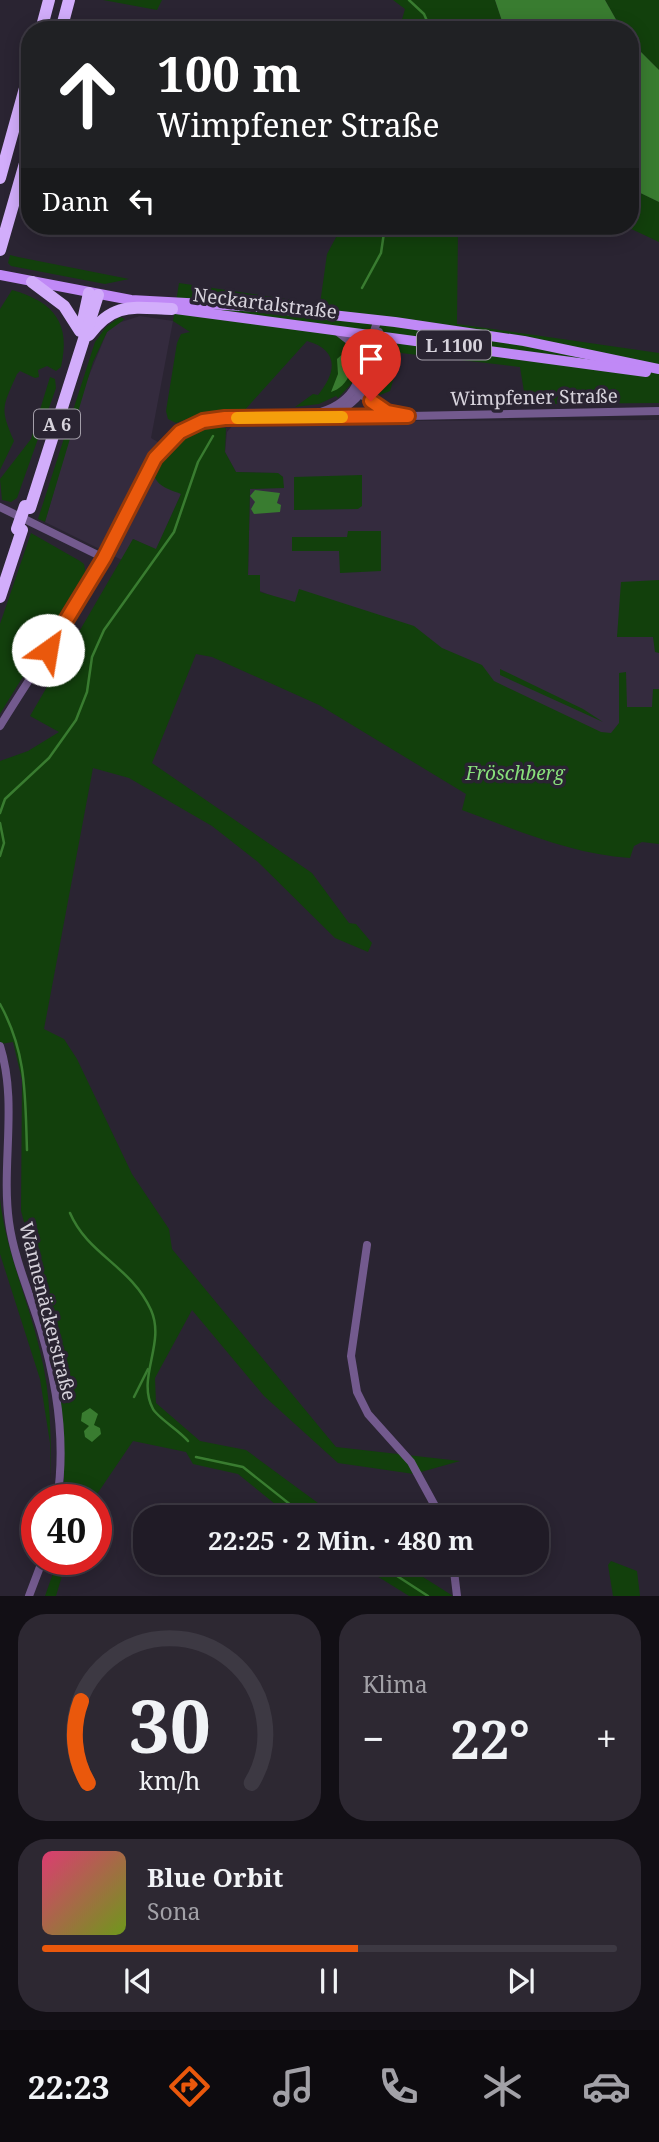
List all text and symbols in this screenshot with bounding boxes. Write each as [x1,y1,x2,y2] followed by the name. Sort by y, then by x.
[157,40,301,106] text: 100 m
[42,49,133,140] icon: ahead
[157,103,440,146] text: Wimpfener Straße
[123,182,161,220] icon: left
[42,183,109,219] text: Dann
[191,281,339,325] street label: Neckartalstraße
[341,329,401,401] pin
[417,330,491,360] road number: L 1100
[352,340,390,378] icon: arrive
[450,383,618,411] street label: Wimpfener Straße
[34,410,80,438] road number: A 6
[11,613,85,687] position arrow
[464,760,566,786] park label: Fröschberg
[13,1219,83,1403] street label: Wannenäckerstraße
[21,1484,112,1575] speed limit sign: 40
[208,1522,474,1558] text: 22:25 · 2 Min. · 480 m
[363,1668,428,1700] text: Klima
[128,1676,210,1775] text: 30
[450,1703,530,1774] text: 22°
[363,1712,385,1764] text: −
[596,1712,617,1764] text: +
[139,1763,200,1797] text: km/h
[147,1859,283,1895] text: Blue Orbit
[147,1895,201,1927] text: Sona
[119,1962,157,2000] icon: previous
[310,1962,348,2000] icon: pause
[502,1962,540,2000] icon: next
[165,2062,214,2111] icon: directions
[269,2062,318,2111] icon: music
[374,2062,423,2111] icon: phone
[478,2062,527,2111] icon: climate
[582,2062,631,2111] icon: car
[28,2065,110,2108] text: 22:23

